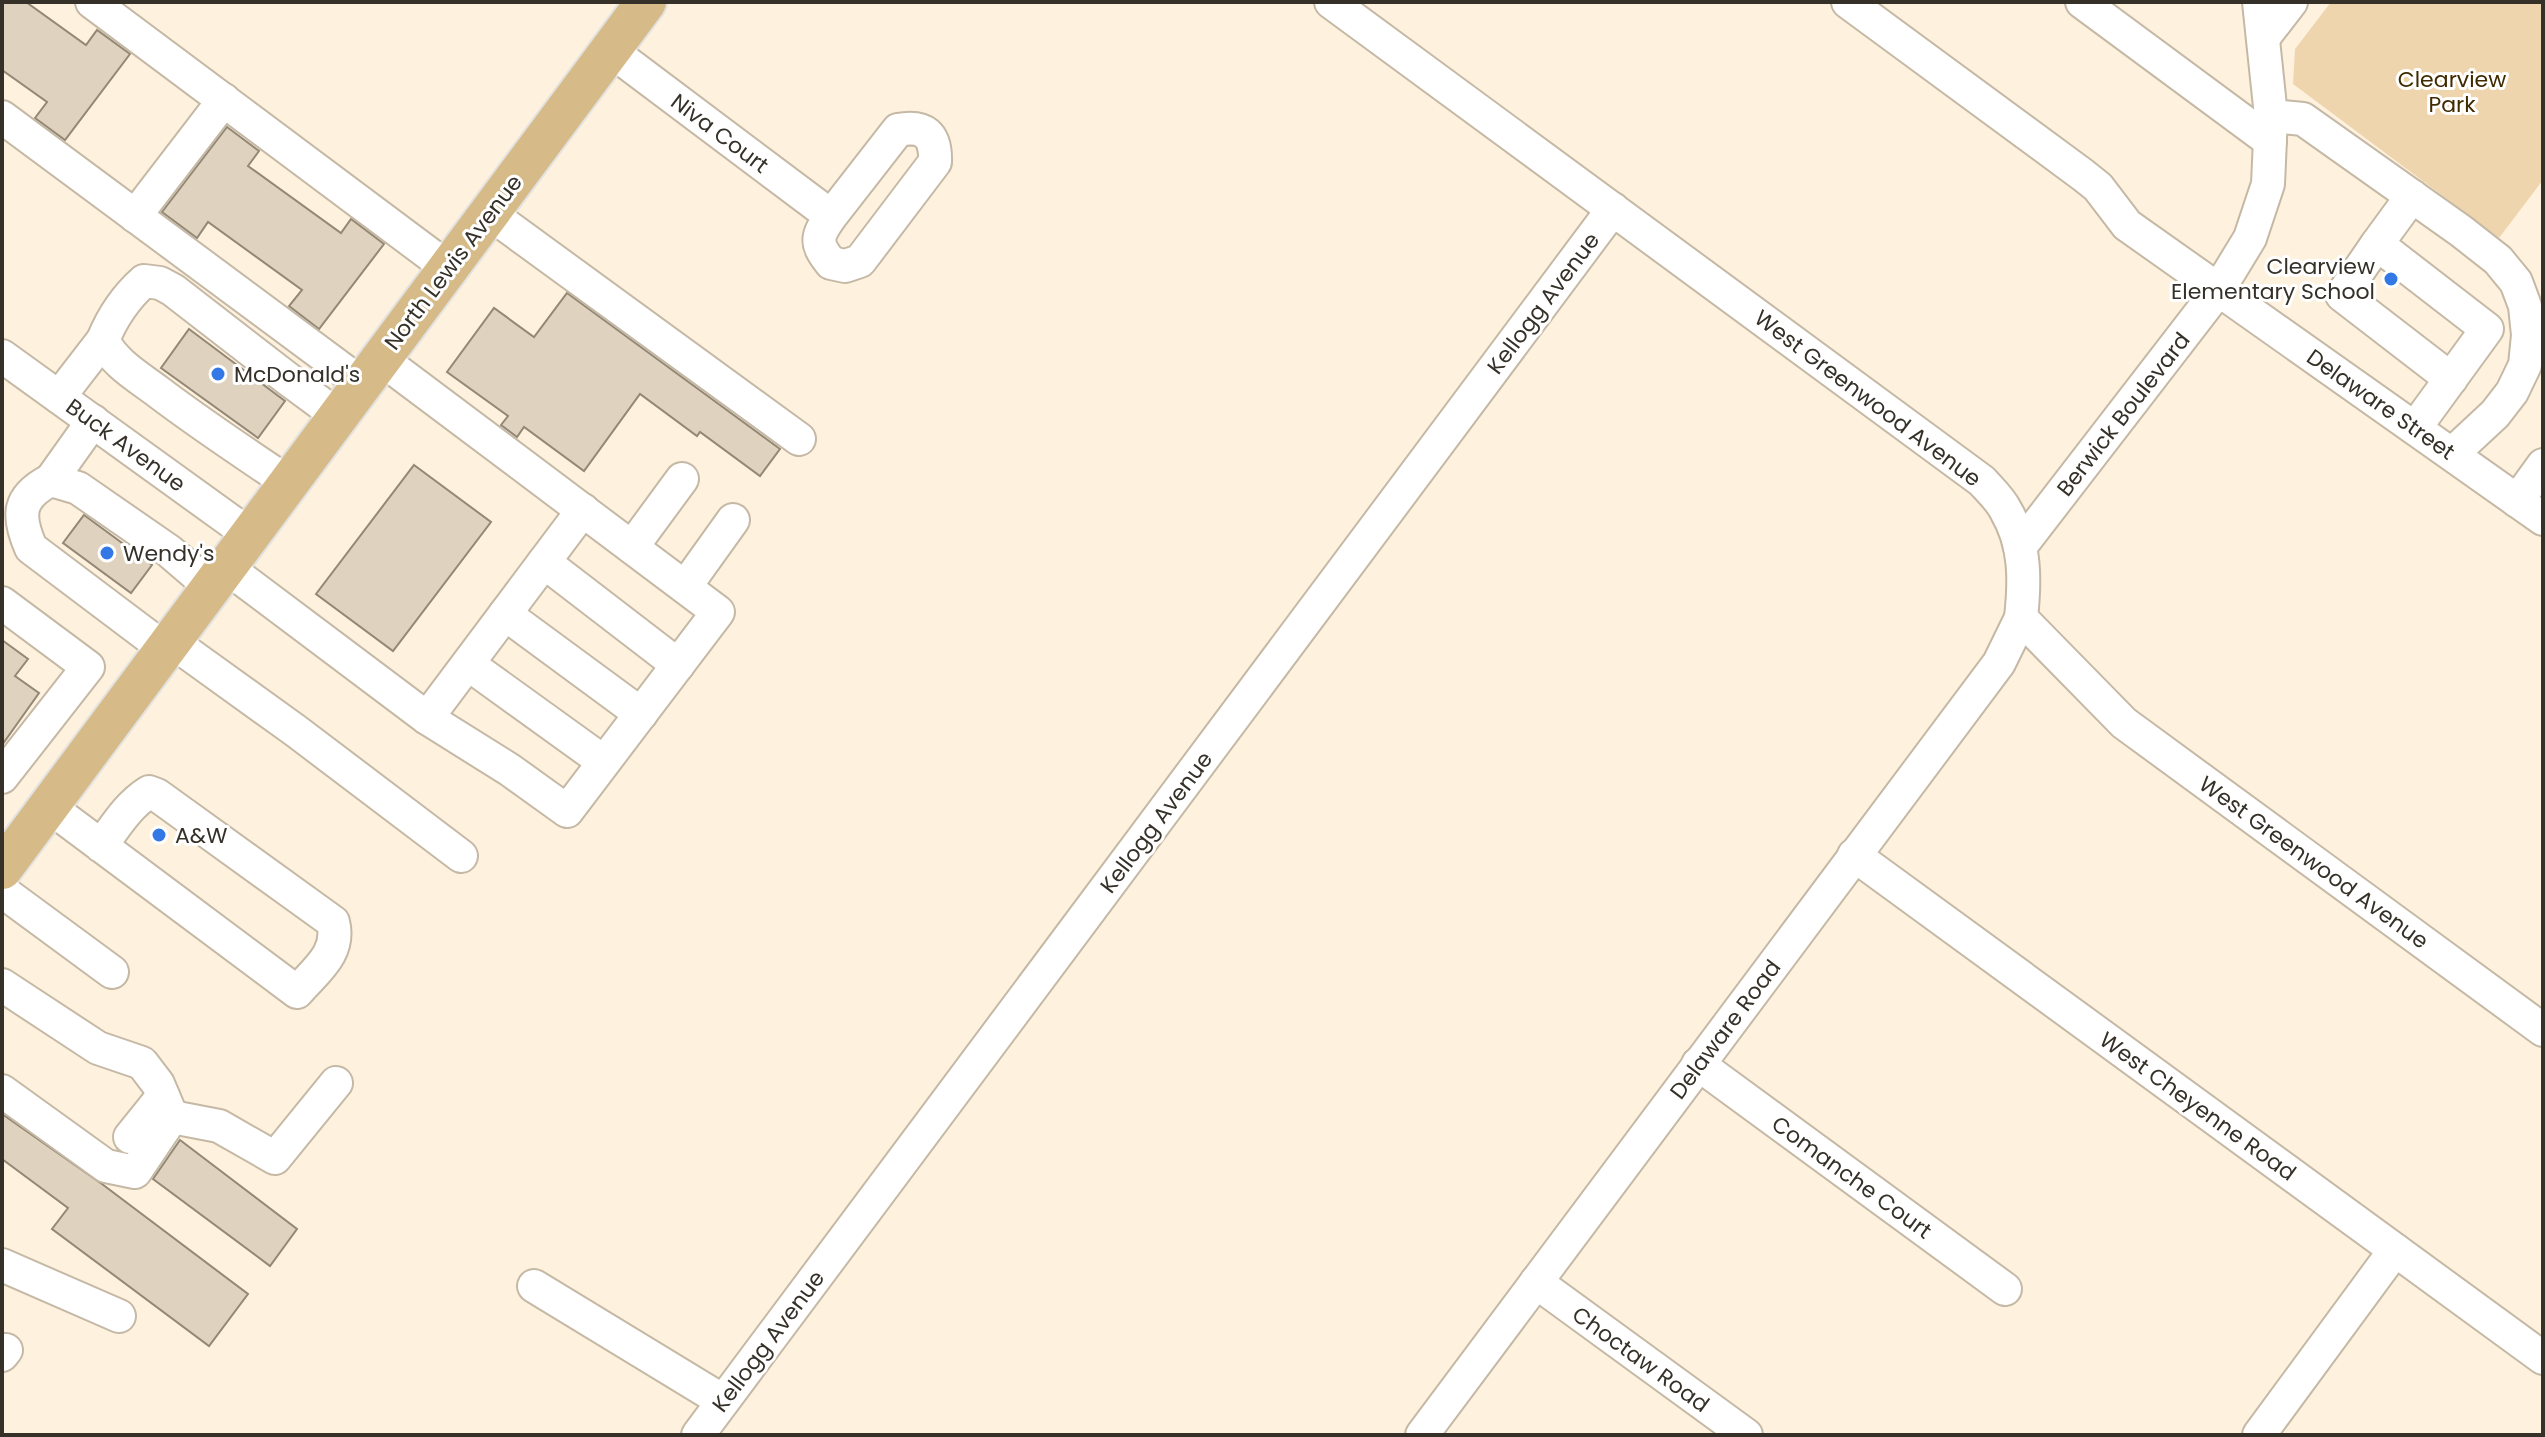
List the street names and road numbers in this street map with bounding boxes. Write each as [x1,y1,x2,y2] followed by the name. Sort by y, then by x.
[664,86,775,180] street label: Niva Court
[377,168,530,356] street label: North Lewis Avenue
[1480,226,1607,380] street label: Kellogg Avenue
[1748,303,1988,494] street label: West Greenwood Avenue
[2050,326,2197,503] street label: Berwick Boulevard
[2300,342,2461,467] street label: Delaware Street
[60,391,192,499] street label: Buck Avenue
[1093,745,1220,899] street label: Kellogg Avenue
[2193,769,2435,956] street label: West Greenwood Avenue
[1663,953,1788,1105] street label: Delaware Road
[2093,1024,2302,1188] street label: West Cheyenne Road
[1765,1109,1938,1246] street label: Comanche Court
[705,1264,832,1418] street label: Kellogg Avenue
[1566,1299,1716,1420] street label: Choctaw Road

